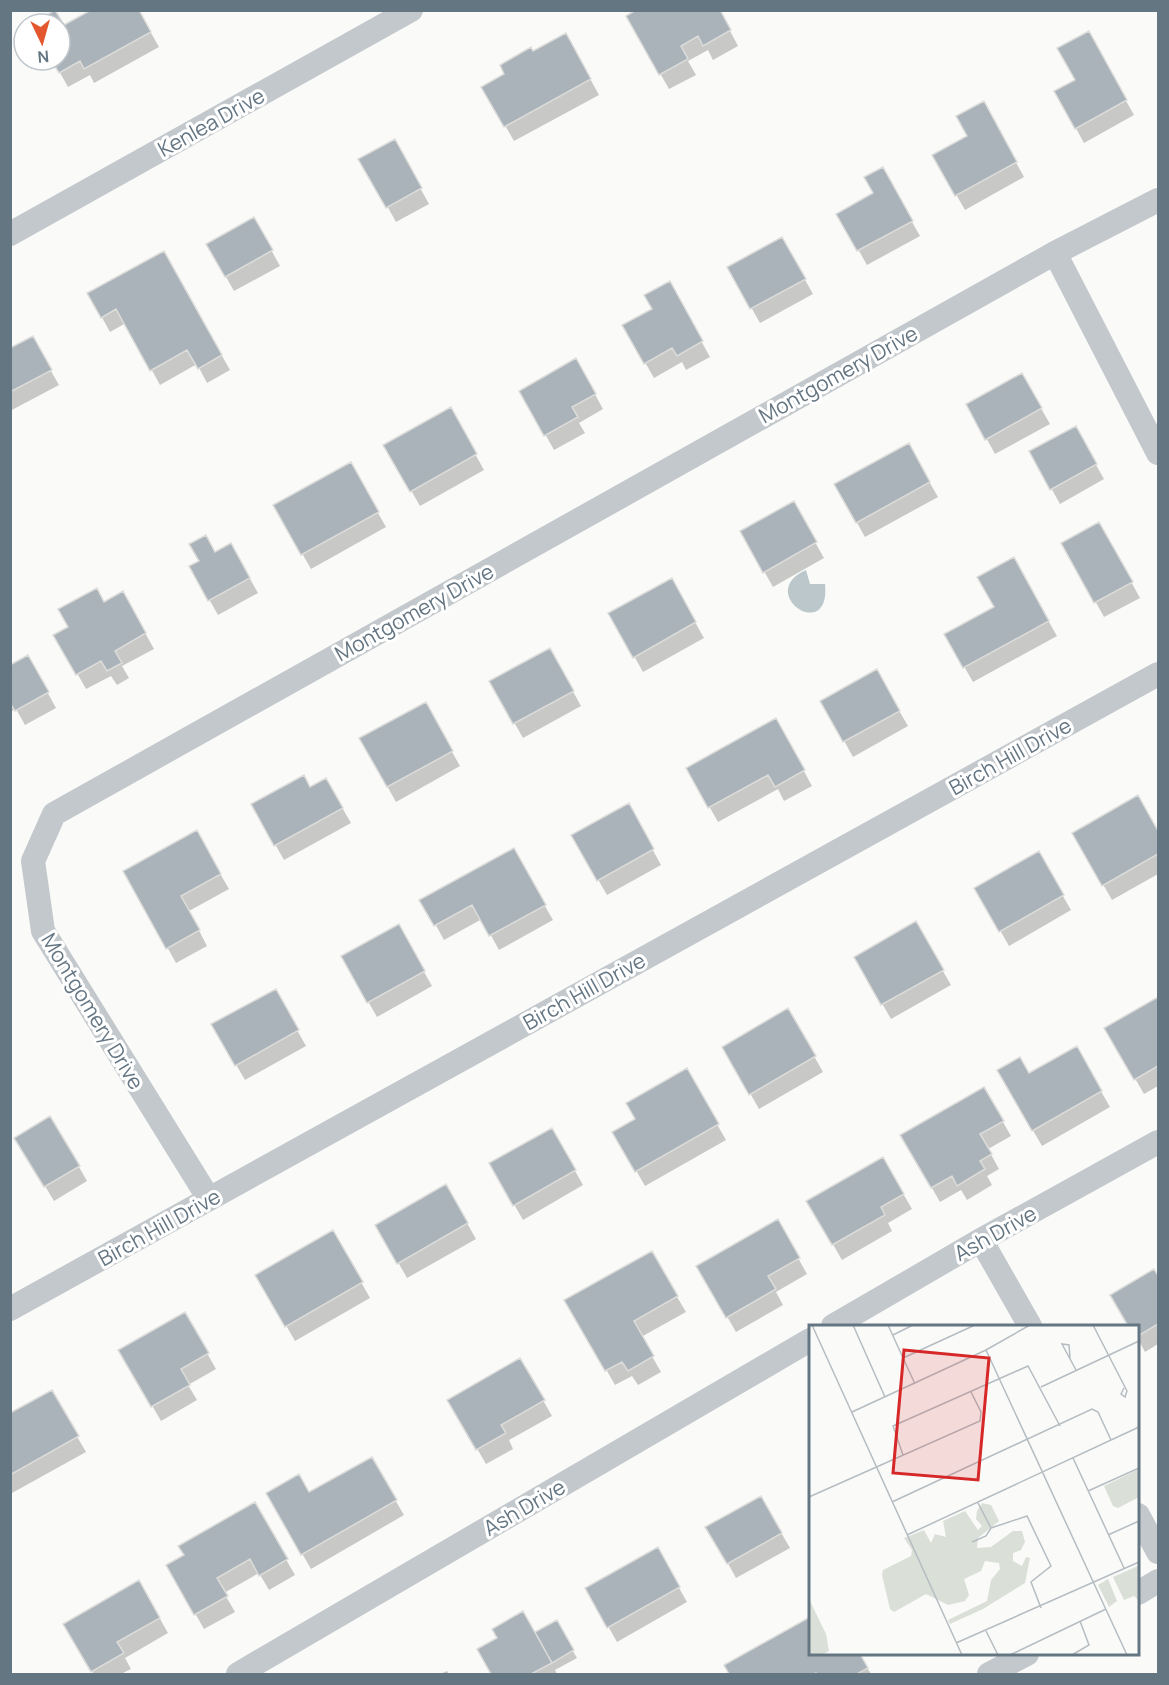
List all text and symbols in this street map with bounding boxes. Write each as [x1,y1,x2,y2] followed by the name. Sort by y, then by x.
[12,12,72,72] north arrow
[37,45,50,68] text: N
[153,81,269,163] street label: Kenlea Drive
[754,319,922,429] street label: Montgomery Drive
[330,557,498,667] street label: Montgomery Drive
[944,711,1076,801] street label: Birch Hill Drive
[35,928,151,1094] street label: Montgomery Drive
[518,946,650,1036] street label: Birch Hill Drive
[93,1182,225,1272] street label: Birch Hill Drive
[949,1199,1041,1267] street label: Ash Drive
[809,1325,1139,1655] inset map
[478,1472,570,1542] street label: Ash Drive

